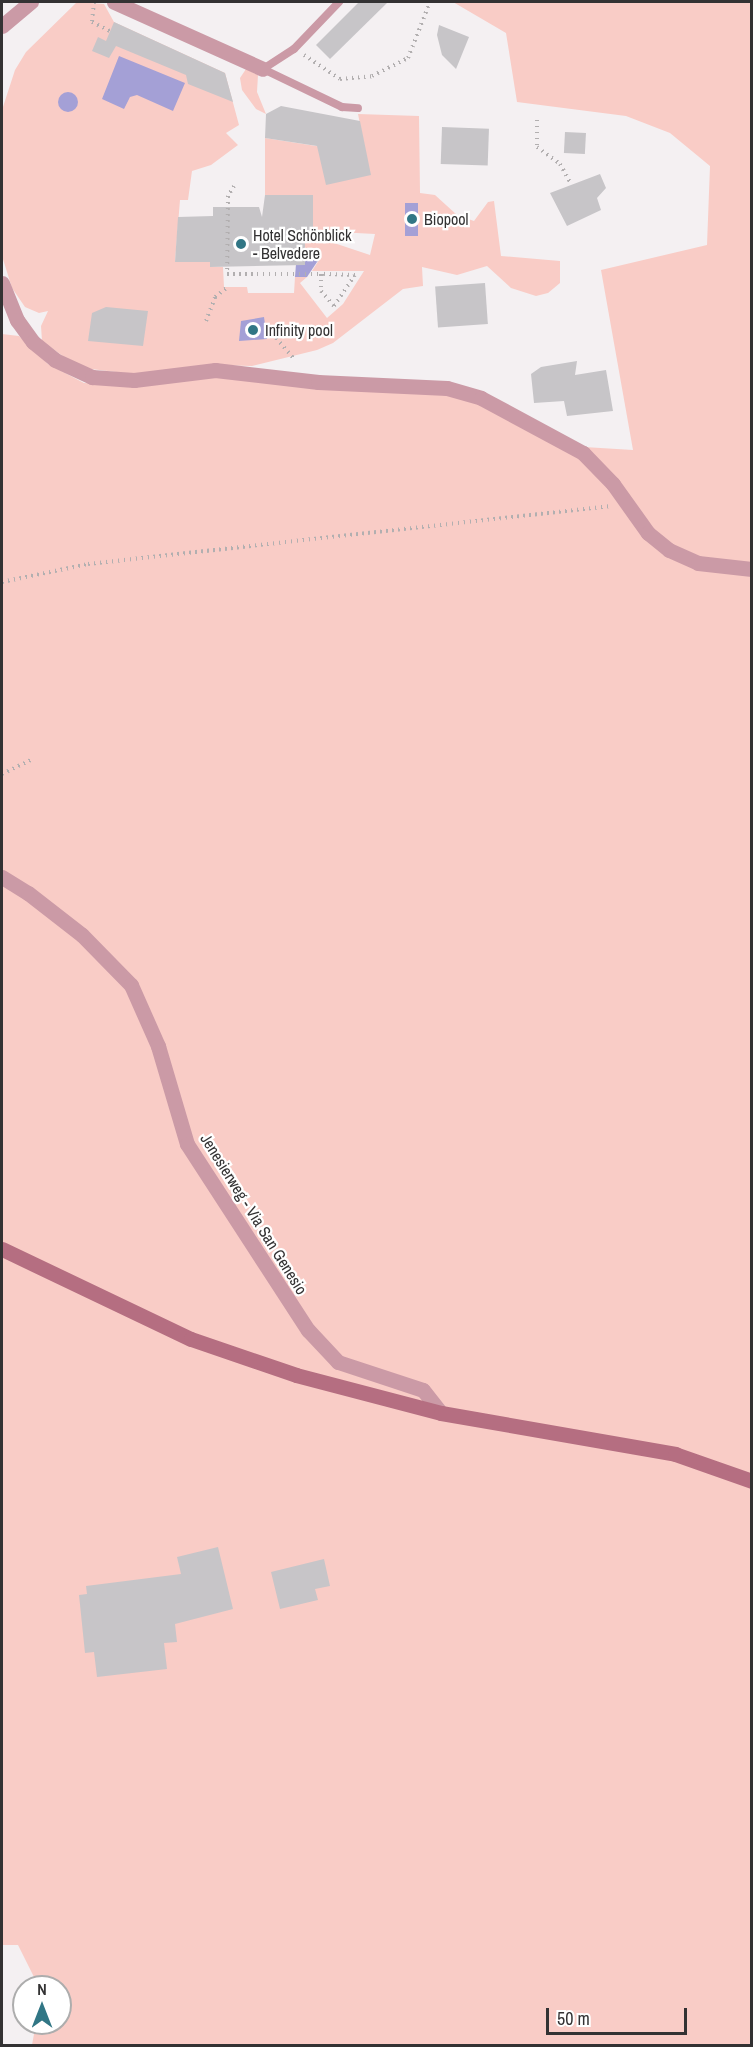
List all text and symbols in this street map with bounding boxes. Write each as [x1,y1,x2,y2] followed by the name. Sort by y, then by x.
[424,209,468,229] place label: Biopool
[405,212,419,226] marker: Biopool
[253,225,351,263] place label: Hotel Schönblick - Belvedere
[234,237,248,251] marker: Hotel Schönblick - Belvedere
[265,320,333,340] place label: Infinity pool
[246,323,260,337] marker: Infinity pool
[197,1130,311,1298] street label: Jenesierweg - Via San Genesio
[12,1975,72,2035] north arrow
[37,1978,47,2000] text: N
[549,1996,690,2034] scale bar
[557,2006,590,2031] text: 50 m

